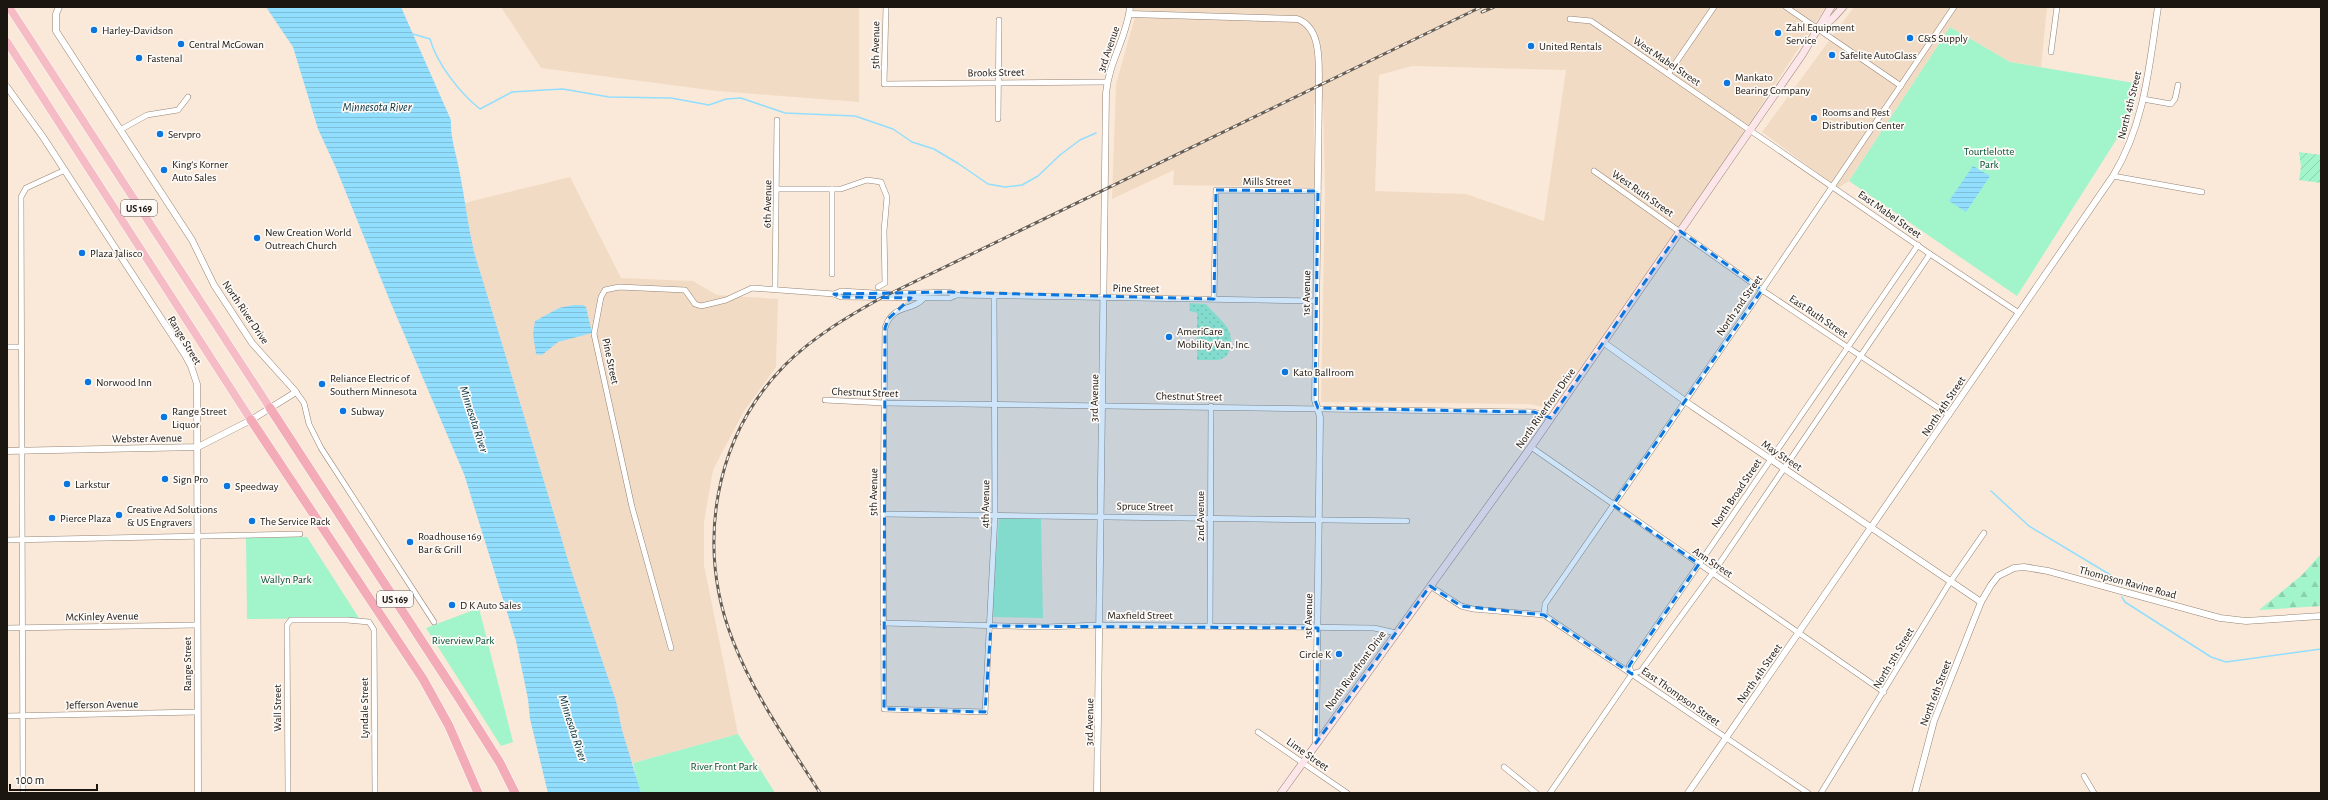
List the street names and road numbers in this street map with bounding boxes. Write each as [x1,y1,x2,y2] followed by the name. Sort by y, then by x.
[870,21,881,69] street label: 5th Avenue
[1096,25,1121,73] street label: 3rd Avenue
[1631,35,1703,88] street label: West Mabel Street
[967,66,1025,78] street label: Brooks Street
[2116,70,2143,140] street label: North 4th Street
[1610,168,1676,219] street label: West Ruth Street
[1243,176,1292,187] street label: Mills Street
[762,180,773,228] street label: 6th Avenue
[1856,189,1924,241] street label: East Mabel Street
[121,200,157,216] road number: US 169
[1301,270,1312,316] street label: 1st Avenue
[1714,273,1765,338] street label: North 2nd Street
[220,279,271,346] street label: North River Drive
[1112,283,1160,294] street label: Pine Street
[1787,293,1850,340] street label: East Ruth Street
[166,314,204,367] street label: Range Street
[600,337,621,386] street label: Pine Street
[1514,366,1577,450] street label: North Riverfront Drive
[1089,374,1100,422] street label: 3rd Avenue
[1919,374,1968,438] street label: North 4th Street
[832,386,899,399] street label: Chestnut Street
[1156,390,1223,403] street label: Chestnut Street
[112,432,182,445] street label: Webster Avenue
[1760,438,1804,473] street label: May Street
[1709,456,1764,530] street label: North Broad Street
[868,468,879,516] street label: 5th Avenue
[980,480,991,528] street label: 4th Avenue
[1195,491,1206,541] street label: 2nd Avenue
[1116,501,1174,513] street label: Spruce Street
[1691,545,1735,580] street label: Ann Street
[2078,564,2178,601] street label: Thompson Ravine Road
[377,591,413,607] road number: US 169
[1303,593,1314,639] street label: 1st Avenue
[65,610,139,623] street label: McKinley Avenue
[1107,610,1173,621] street label: Maxfield Street
[1871,626,1916,691] street label: North 5th Street
[1323,629,1388,712] street label: North Riverfront Drive
[182,636,193,691] street label: Range Street
[1735,641,1784,705] street label: North 4th Street
[1918,658,1953,727] street label: North 6th Street
[1639,665,1722,728] street label: East Thompson Street
[359,677,370,738] street label: Lyndale Street
[272,684,283,732] street label: Wall Street
[66,698,138,711] street label: Jefferson Avenue
[1084,698,1095,746] street label: 3rd Avenue
[1285,736,1331,773] street label: Lime Street

